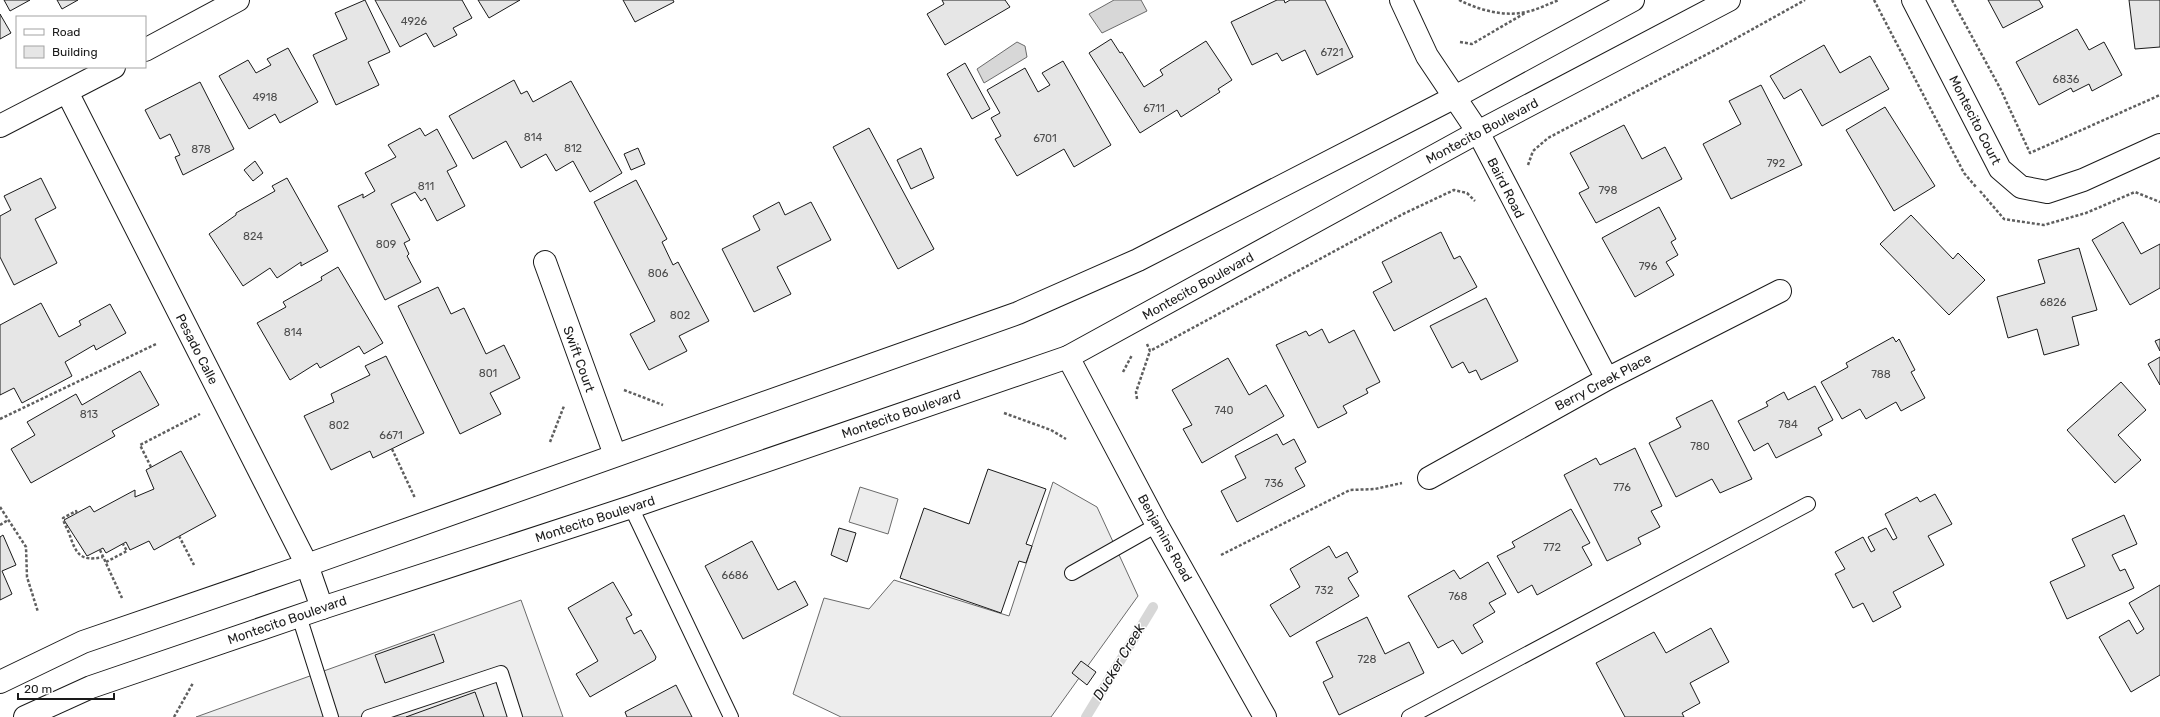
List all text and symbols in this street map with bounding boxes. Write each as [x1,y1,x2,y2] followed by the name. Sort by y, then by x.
[401,15,428,28] house number: 4926
[16,16,146,68] legend
[52,25,80,39] text: Road
[52,45,98,59] text: Building
[1320,46,1344,59] house number: 6721
[1946,73,2004,167] street label: Montecito Court
[2053,73,2080,86] house number: 6836
[253,91,277,104] house number: 4918
[1423,95,1541,167] street label: Montecito Boulevard
[1143,102,1165,115] house number: 6711
[524,131,542,144] house number: 814
[1033,132,1057,145] house number: 6701
[564,142,582,155] house number: 812
[191,143,211,156] house number: 878
[1484,155,1528,221] street label: Baird Road
[1767,157,1785,170] house number: 792
[418,180,434,193] house number: 811
[1598,184,1618,197] house number: 798
[243,230,263,243] house number: 824
[376,238,396,251] house number: 809
[1140,249,1256,323] street label: Montecito Boulevard
[1639,260,1658,273] house number: 796
[648,267,669,280] house number: 806
[2040,296,2067,309] house number: 6826
[670,309,690,322] house number: 802
[173,311,221,387] street label: Pesado Calle
[560,324,598,394] street label: Swift Court
[284,326,302,339] house number: 814
[1552,350,1654,414] street label: Berry Creek Place
[479,367,497,380] house number: 801
[1871,368,1891,381] house number: 788
[840,387,962,441] street label: Montecito Boulevard
[1214,404,1234,417] house number: 740
[80,408,99,421] house number: 813
[1778,418,1798,431] house number: 784
[329,419,349,432] house number: 802
[379,429,403,442] house number: 6671
[1690,440,1710,453] house number: 780
[1265,477,1284,490] house number: 736
[1613,481,1631,494] house number: 776
[1135,492,1195,584] street label: Benjamins Road
[533,493,657,545] street label: Montecito Boulevard
[1543,541,1561,554] house number: 772
[722,569,749,582] house number: 6686
[1315,584,1333,597] house number: 732
[1449,590,1467,603] house number: 768
[226,593,348,647] street label: Montecito Boulevard
[1089,620,1149,703] water label: Ducker Creek
[1357,653,1377,666] house number: 728
[18,675,114,701] scale bar
[24,682,52,696] text: 20 m

